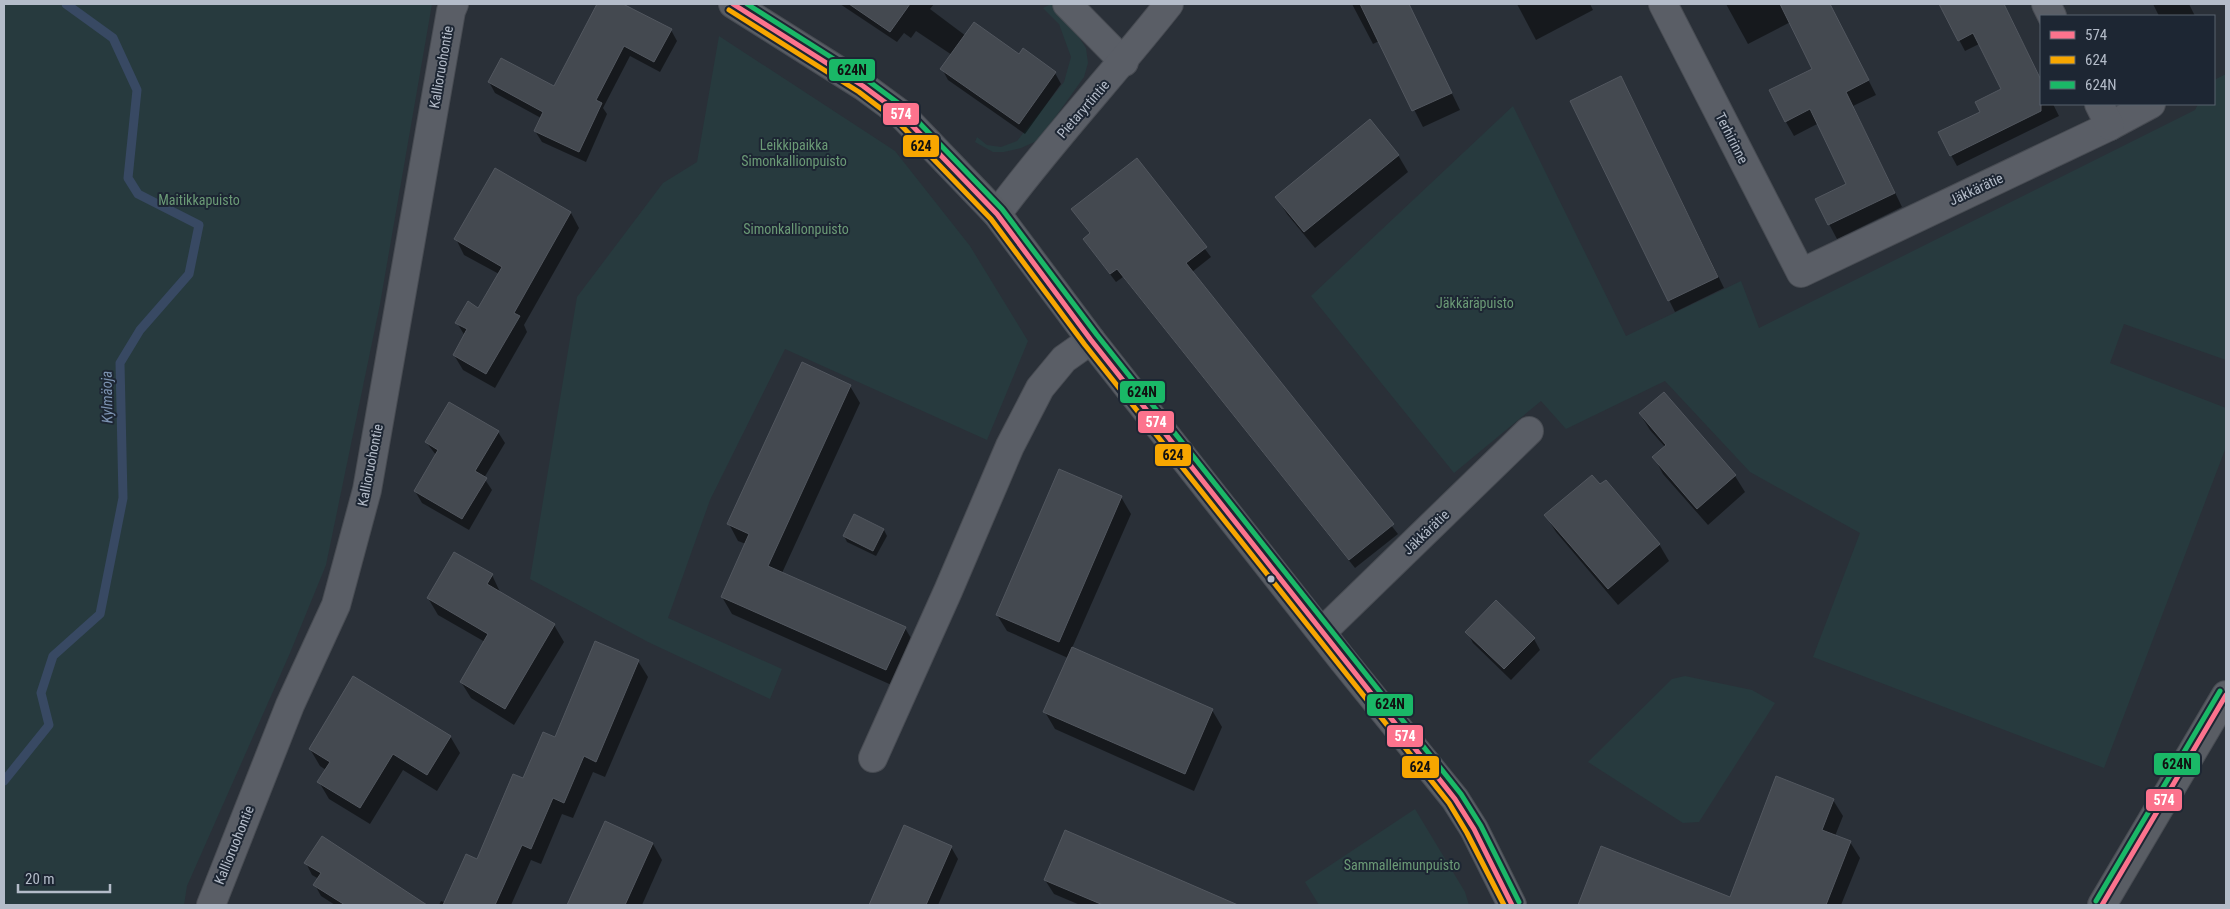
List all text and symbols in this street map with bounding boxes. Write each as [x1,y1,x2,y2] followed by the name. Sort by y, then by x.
[2040,15,2215,105] legend
[426,24,456,110] street label: Kallioruohontie
[2085,26,2107,44] text: 574
[2085,51,2107,69] text: 624
[828,58,876,82] line badge: 624N
[837,62,867,78] text: 624N
[2085,76,2117,94] text: 624N
[1054,77,1113,141] street label: Pietaryrtintie
[882,102,920,126] line badge: 574
[890,106,912,122] text: 574
[1712,110,1752,167] street label: Terhirinne
[902,134,940,158] line badge: 624
[741,137,847,169] park label: Leikkipaikka Simonkallionpuisto
[910,138,932,154] text: 624
[1947,169,2006,208] street label: Jäkkärätie
[158,192,240,208] park label: Maitikkapuisto
[743,221,849,237] park label: Simonkallionpuisto
[1436,295,1514,311] park label: Jäkkäräpuisto
[98,371,116,423] water label: Kylmäoja
[1119,380,1166,404] line badge: 624N
[1127,384,1157,400] text: 624N
[1137,410,1175,434] line badge: 574
[1145,414,1167,430] text: 574
[354,422,386,508] street label: Kallioruohontie
[1154,443,1192,467] line badge: 624
[1162,447,1184,463] text: 624
[1400,506,1453,558] street label: Jäkkärätie
[1266,574,1276,584] unlabelled marker
[1366,693,1414,717] line badge: 624N
[1375,696,1405,712] text: 624N
[1386,724,1424,748] line badge: 574
[1394,728,1416,744] text: 574
[2153,752,2201,776] line badge: 624N
[1401,755,1440,779] line badge: 624
[2162,756,2192,772] text: 624N
[1409,759,1431,775] text: 624
[2145,788,2183,812] line badge: 574
[2153,792,2175,808] text: 574
[211,803,257,887] street label: Kallioruohontie
[1344,857,1460,873] park label: Sammalleimunpuisto
[18,862,110,894] scale bar
[25,870,55,888] text: 20 m

